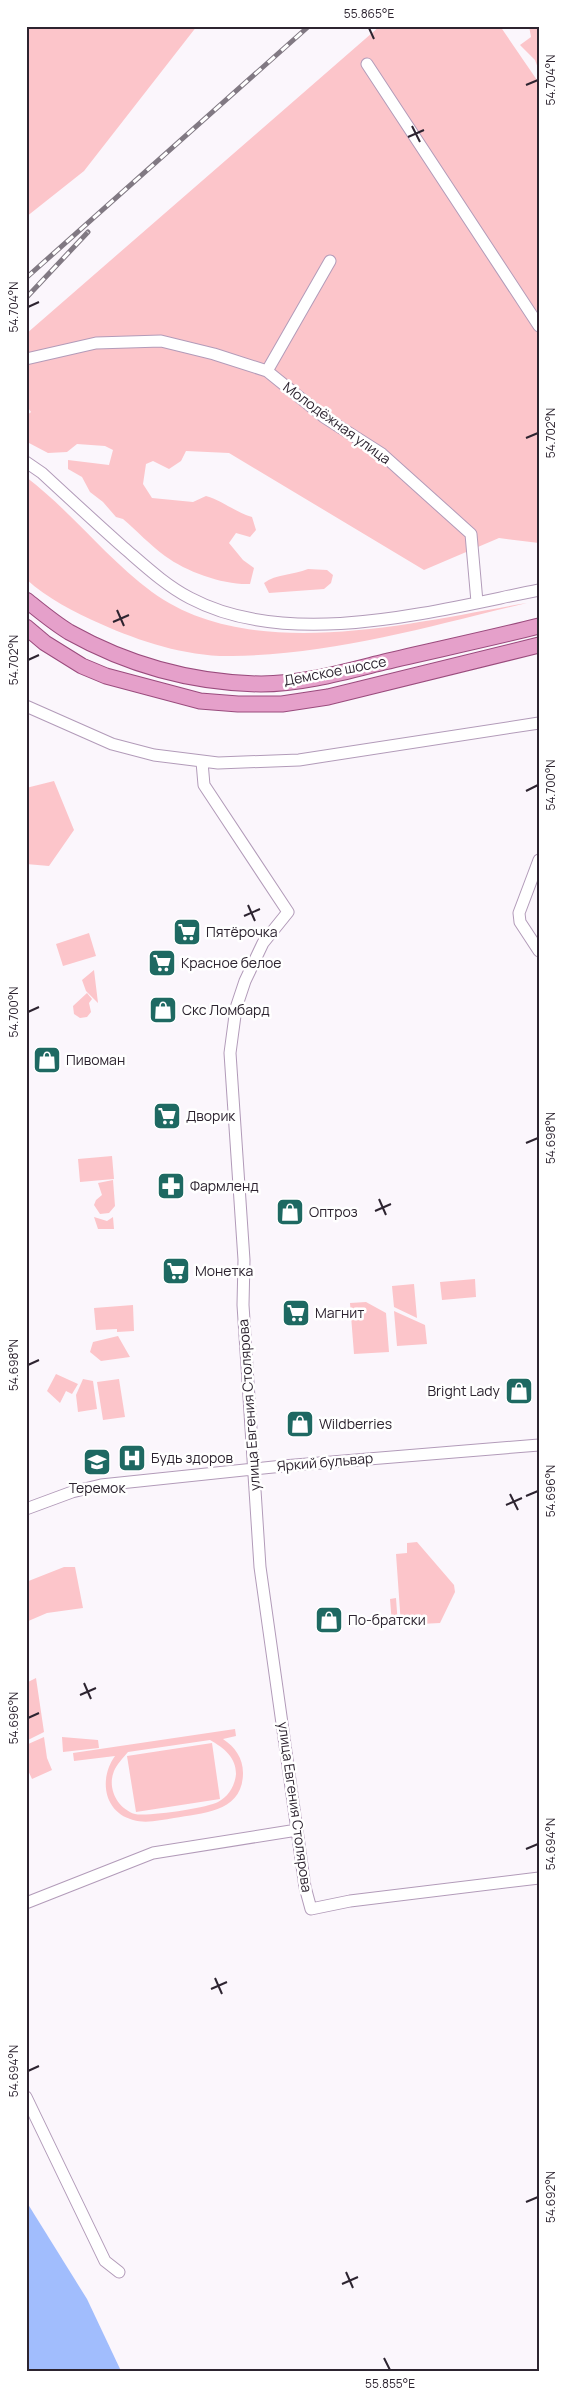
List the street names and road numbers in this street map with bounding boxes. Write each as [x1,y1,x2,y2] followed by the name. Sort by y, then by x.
[280,377,395,468] street label: Молодёжная улица
[282,651,388,690] street label: Демское шоссе
[233,1318,264,1492] street label: улица Евгения Столярова
[276,1448,374,1475] street label: Яркий бульвар
[274,1720,317,1894] street label: улица Евгения Столярова

